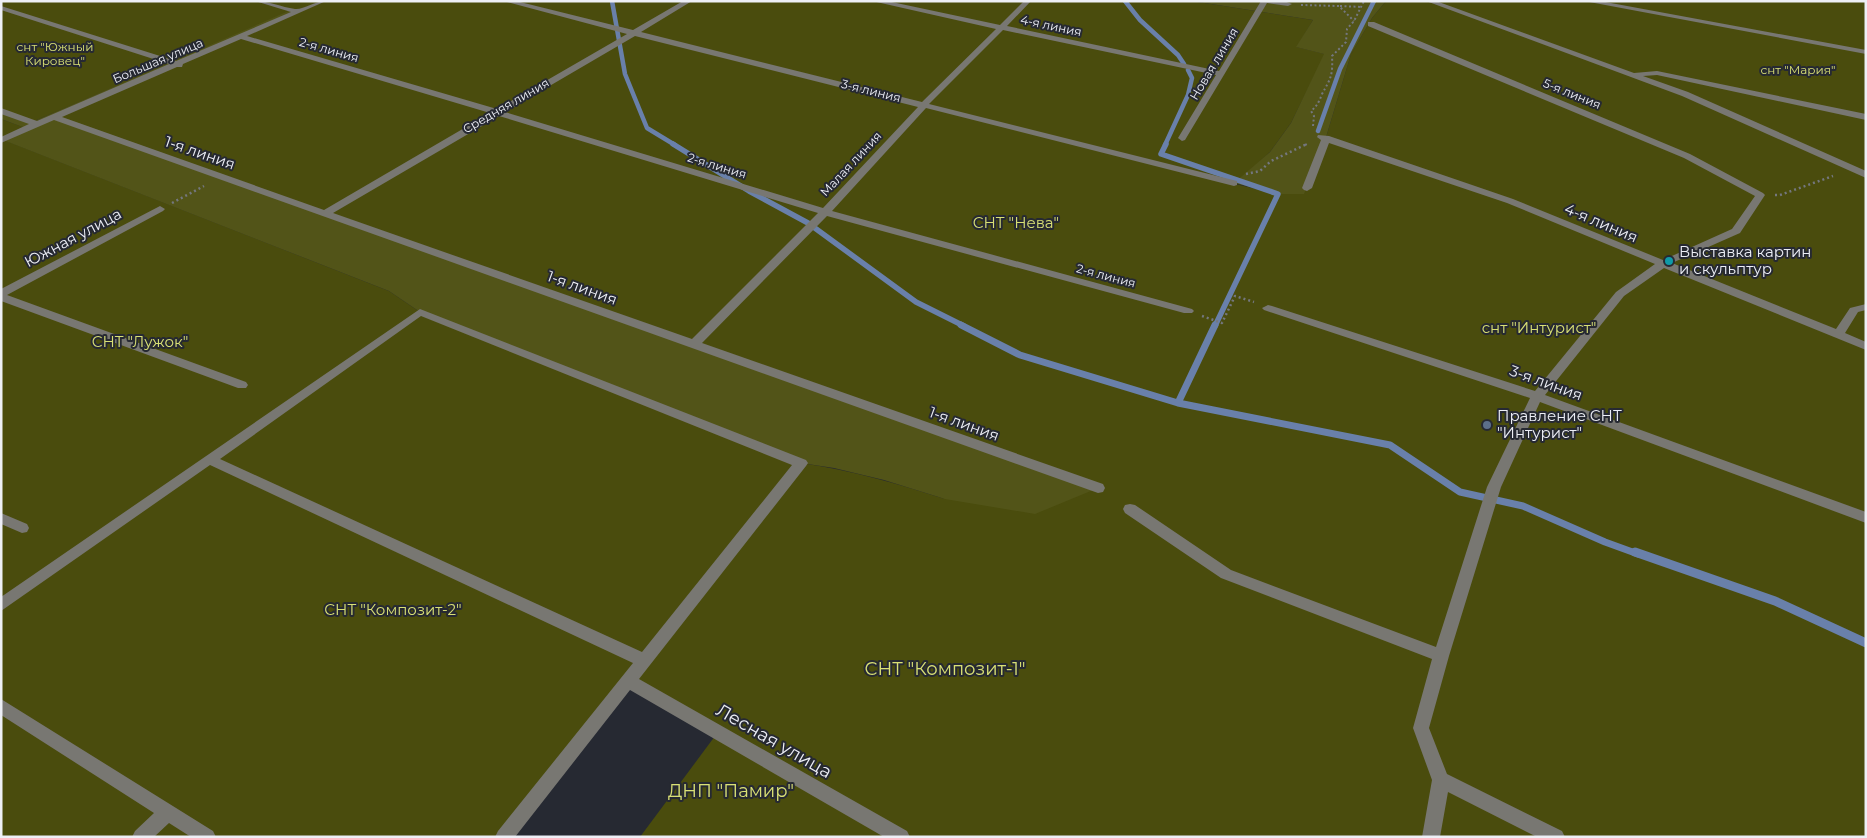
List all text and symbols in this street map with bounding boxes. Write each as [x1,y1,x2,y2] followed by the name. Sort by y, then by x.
[1019,12,1083,39] street label: 4-я линия
[1186,25,1241,103] street label: Новая линия
[298,34,360,65] street label: 2-я линия
[110,35,205,86] street label: Большая улица
[17,39,93,68] park label: снт "Южный Кировец"
[1761,62,1835,77] park label: снт "Мария"
[460,75,552,136] street label: Средняя линия
[1541,75,1603,112] street label: 5-я линия
[840,76,903,105] street label: 3-я линия
[817,128,884,199] street label: Малая линия
[162,132,238,173] street label: 1-я линия
[686,149,748,182] street label: 2-я линия
[1562,199,1641,246] street label: 4-я линия
[21,204,125,271] street label: Южная улица
[973,213,1059,232] park label: СНТ "Нева"
[1679,242,1811,278] place label: Выставка картин и скульптур
[1663,255,1675,267] marker: Выставка картин и скульптур
[1075,260,1138,291] street label: 2-я линия
[545,266,620,309] street label: 1-я линия
[1482,318,1596,337] park label: снт "Интурист"
[92,332,188,351] park label: СНТ "Лужок"
[1507,361,1585,404] street label: 3-я линия
[927,402,1002,445] street label: 1-я линия
[1497,406,1622,442] place label: Правление СНТ "Интурист"
[1481,419,1493,431] marker: Правление СНТ "Интурист"
[324,600,462,619] park label: СНТ "Композит-2"
[865,658,1025,680] park label: СНТ "Композит-1"
[712,699,836,783] street label: Лесная улица
[668,780,794,802] park label: ДНП "Памир"

